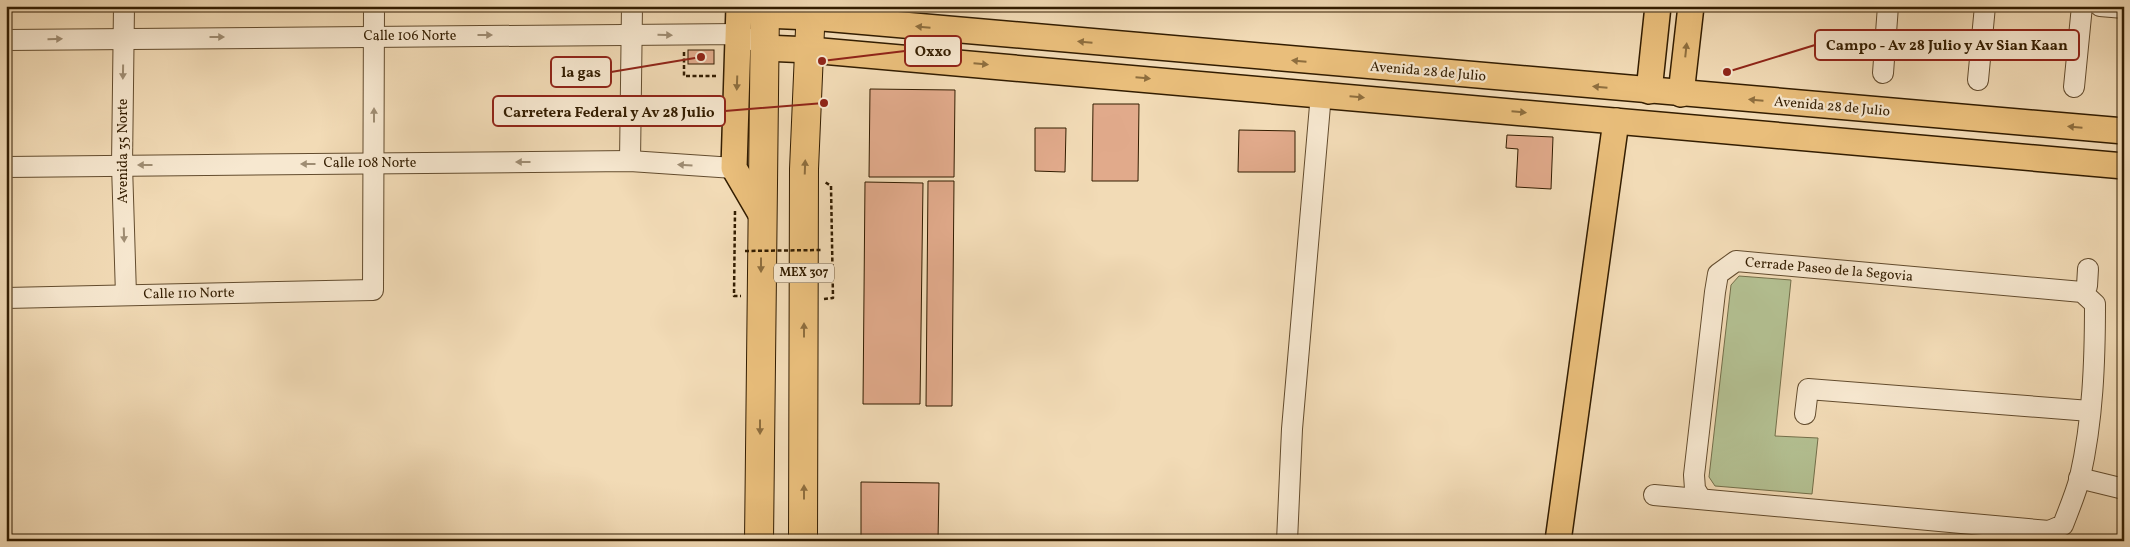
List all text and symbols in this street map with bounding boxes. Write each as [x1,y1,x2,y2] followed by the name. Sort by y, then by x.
[915,23,931,31] one-way arrow
[364,27,457,46] street label: Calle 106 Norte
[1815,30,2079,60] callout: Campo - Av 28 Julio y Av Sian Kaan
[477,31,493,39] one-way arrow
[657,31,673,39] one-way arrow
[210,33,226,41] one-way arrow
[47,35,63,43] one-way arrow
[905,36,961,66] callout: Oxxo
[1826,36,2068,57] text: Campo - Av 28 Julio y Av Sian Kaan
[1076,38,1092,46] one-way arrow
[915,42,952,63] text: Oxxo
[1682,42,1690,58] one-way arrow
[551,57,611,87] callout: la gas
[1291,57,1307,65] one-way arrow
[1369,57,1487,87] street label: Avenida 28 de Julio
[973,61,989,69] one-way arrow
[561,63,601,84] text: la gas
[119,65,127,81] one-way arrow
[733,75,741,91] one-way arrow
[1135,75,1151,83] one-way arrow
[1592,83,1608,91] one-way arrow
[1773,92,1891,122] street label: Avenida 28 de Julio
[1349,93,1365,101] one-way arrow
[493,96,725,126] callout: Carretera Federal y Av 28 Julio
[1748,96,1764,104] one-way arrow
[114,98,133,203] street label: Avenida 35 Norte
[503,103,715,124] text: Carretera Federal y Av 28 Julio
[370,106,378,122] one-way arrow
[1511,108,1527,116] one-way arrow
[2067,123,2083,131] one-way arrow
[324,154,417,173] street label: Calle 108 Norte
[515,158,531,166] one-way arrow
[801,159,809,175] one-way arrow
[300,160,316,168] one-way arrow
[677,160,693,168] one-way arrow
[137,161,153,169] one-way arrow
[120,227,128,243] one-way arrow
[1744,253,1914,287] street label: Cerrade Paseo de la Segovia
[757,257,765,273] one-way arrow
[774,264,834,282] road number: MEX 307
[143,284,235,304] street label: Calle 110 Norte
[800,321,808,337] one-way arrow
[756,420,764,436] one-way arrow
[800,484,808,500] one-way arrow

